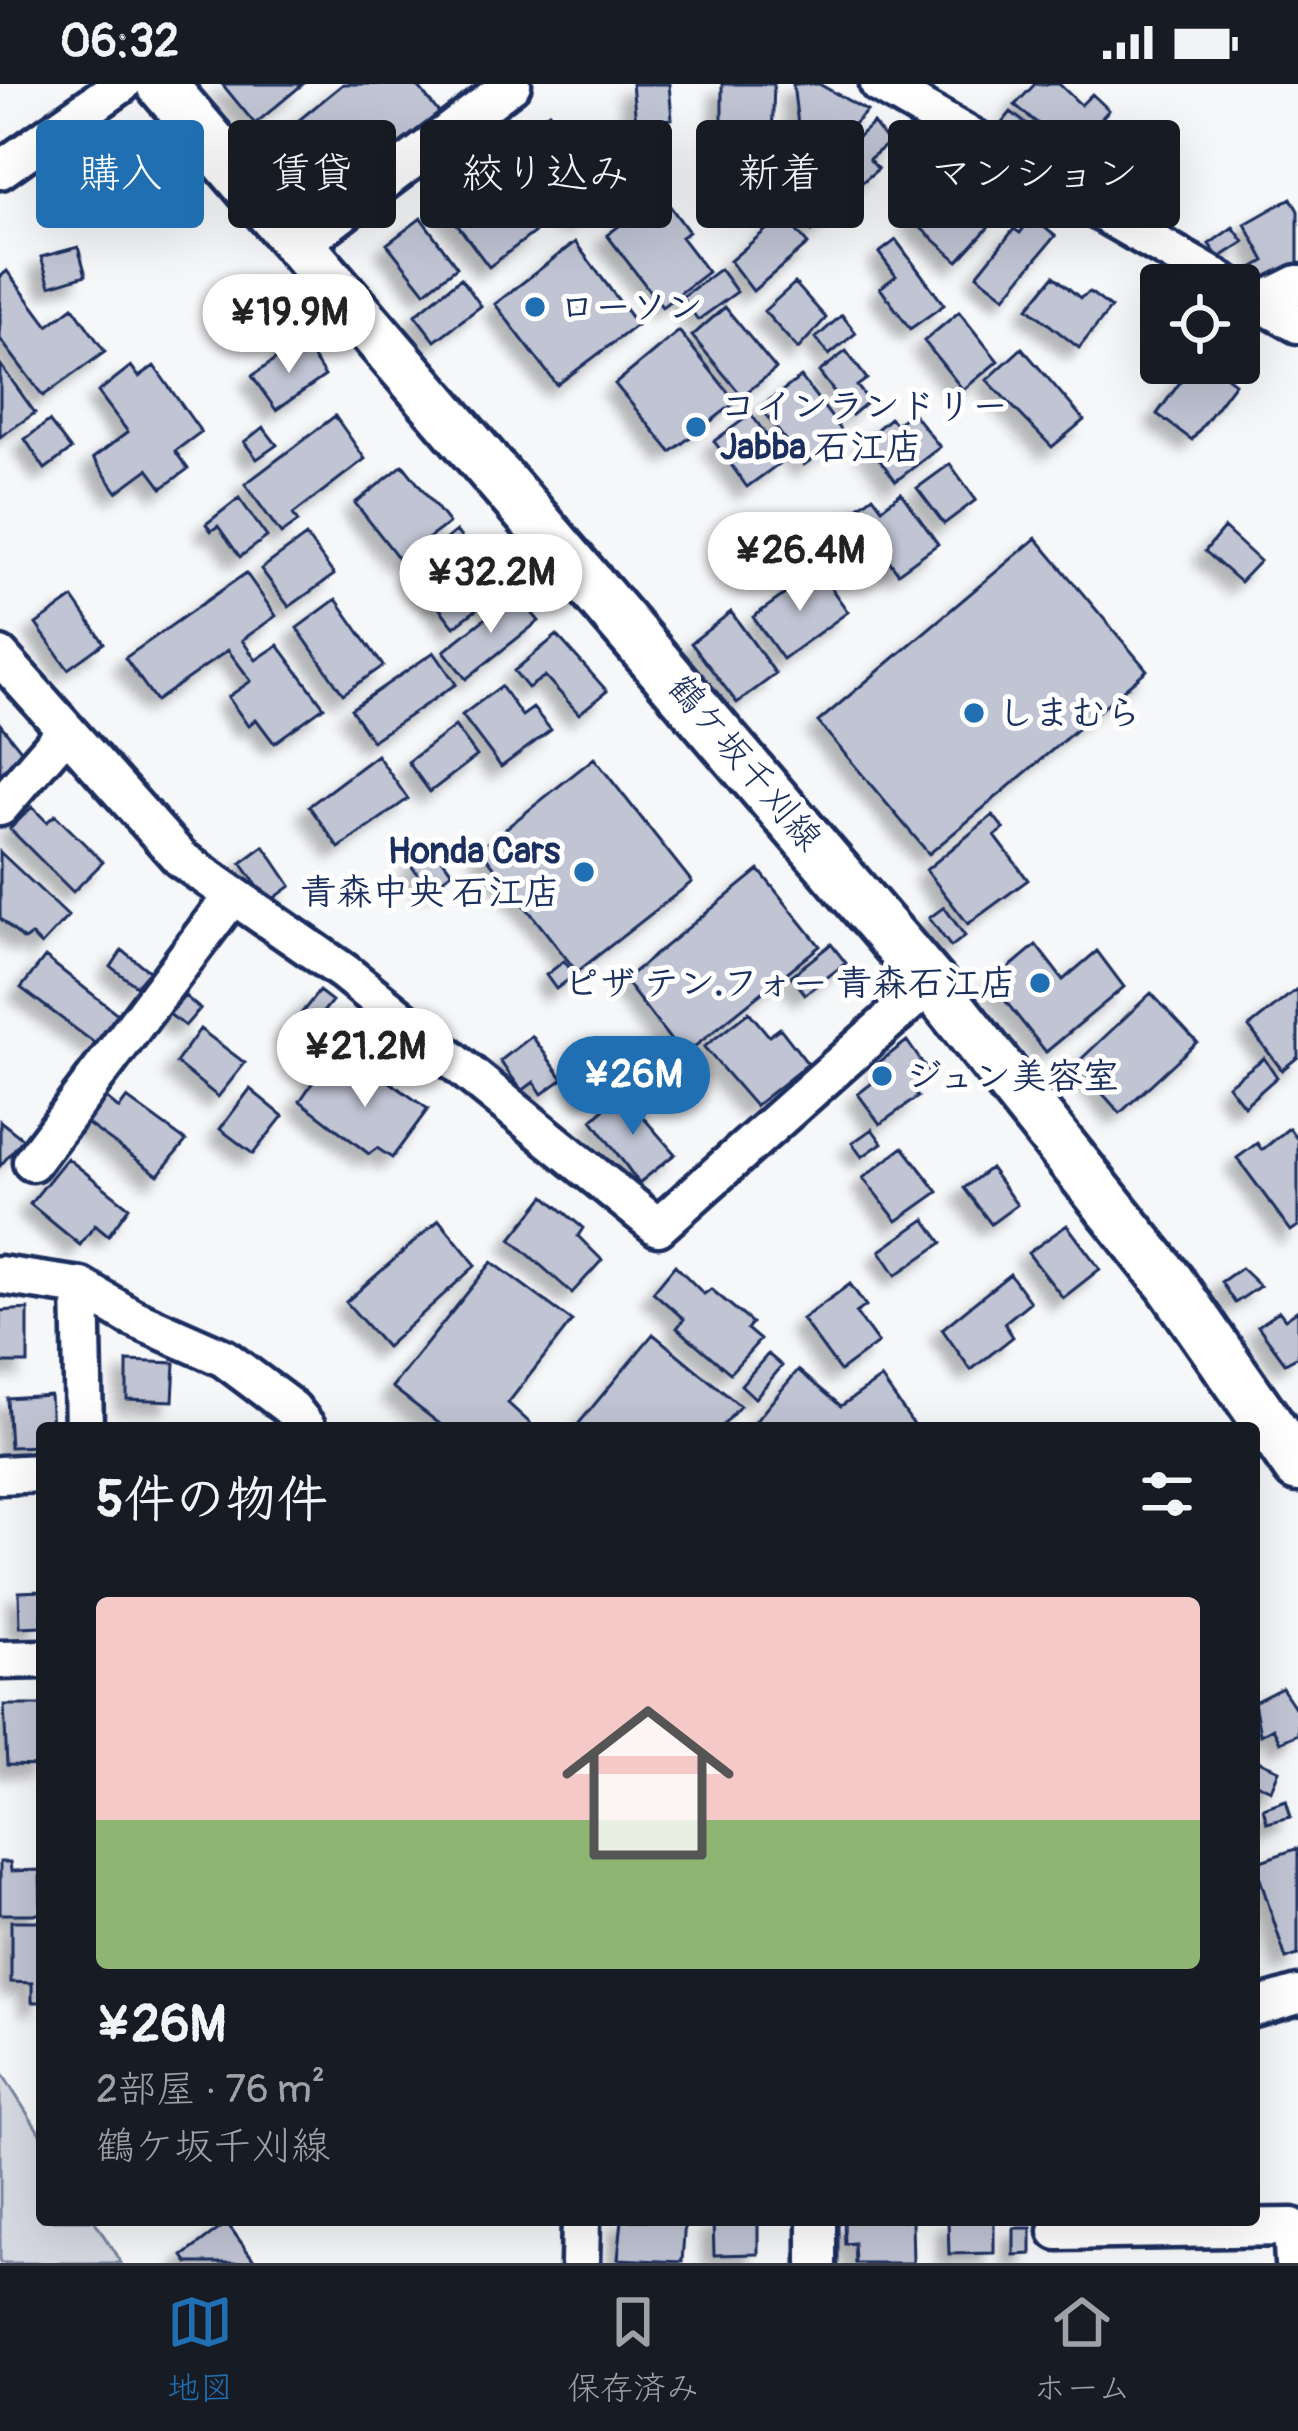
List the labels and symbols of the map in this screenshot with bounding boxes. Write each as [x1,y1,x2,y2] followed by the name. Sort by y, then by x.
[191,274,387,376] pin: ¥19.9M
[559,285,703,330] place label: ローソン
[522,294,548,320] marker: ローソン
[720,384,1008,470] place label: コインランドリー Jabba 石江店
[683,414,709,440] marker: コインランドリー Jabba 石江店
[702,512,898,614] pin: ¥26.4M
[393,534,589,636] pin: ¥32.2M
[658,666,832,860] street label: 鶴ケ坂千刈線
[998,691,1142,736] place label: しまむら
[961,700,987,726] marker: しまむら
[300,829,561,915] place label: Honda Cars 青森中央 石江店
[571,859,597,885] marker: Honda Cars 青森中央 石江店
[563,961,1016,1006] place label: ピザ テン.フォー 青森石江店
[1027,970,1053,996] marker: ピザ テン.フォー 青森石江店
[267,1008,463,1110] pin: ¥21.2M
[562,1036,704,1138] pin: ¥26M
[906,1054,1119,1099] place label: ジュン美容室
[869,1063,895,1089] marker: ジュン美容室

